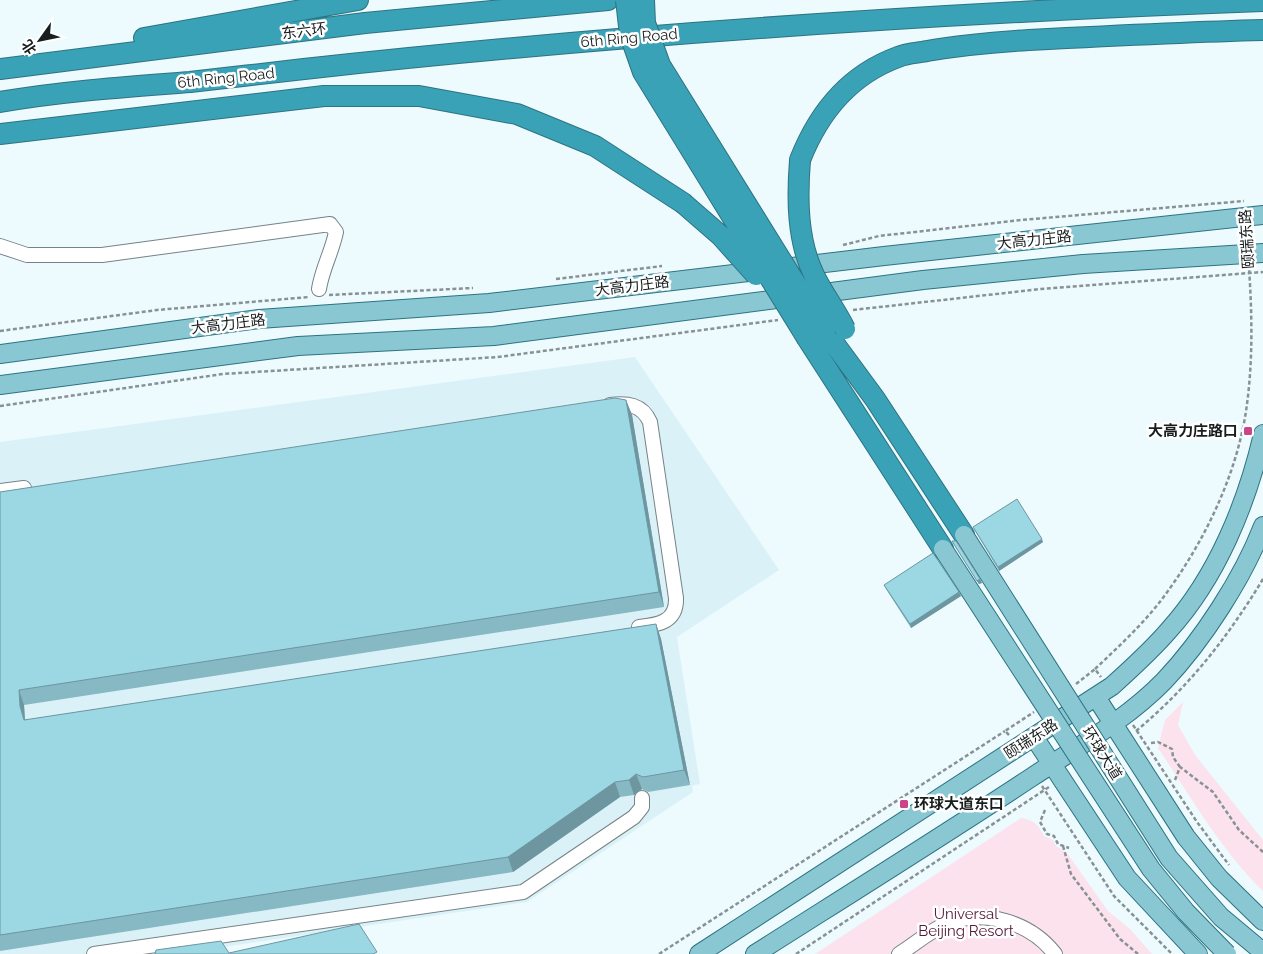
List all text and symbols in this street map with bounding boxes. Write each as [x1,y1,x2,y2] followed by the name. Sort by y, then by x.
[15,15,65,65] north arrow
[281,19,327,43] street label: 东六环
[580,25,678,51] street label: 6th Ring Road
[19,37,40,57] text: 北
[177,64,275,92] street label: 6th Ring Road
[1236,208,1258,270] street label: 颐瑞东路
[996,227,1072,253] street label: 大高力庄路
[594,272,670,300] street label: 大高力庄路
[190,310,266,338] street label: 大高力庄路
[1148,422,1238,440] place label: 大高力庄路口
[1242,425,1254,437] marker: 大高力庄路口
[1001,715,1061,763] street label: 颐瑞东路
[1078,723,1126,783] street label: 环球大道
[914,795,1004,813] place label: 环球大道东口
[898,798,910,810] marker: 环球大道东口
[918,905,1014,940] park label: Universal Beijing Resort

